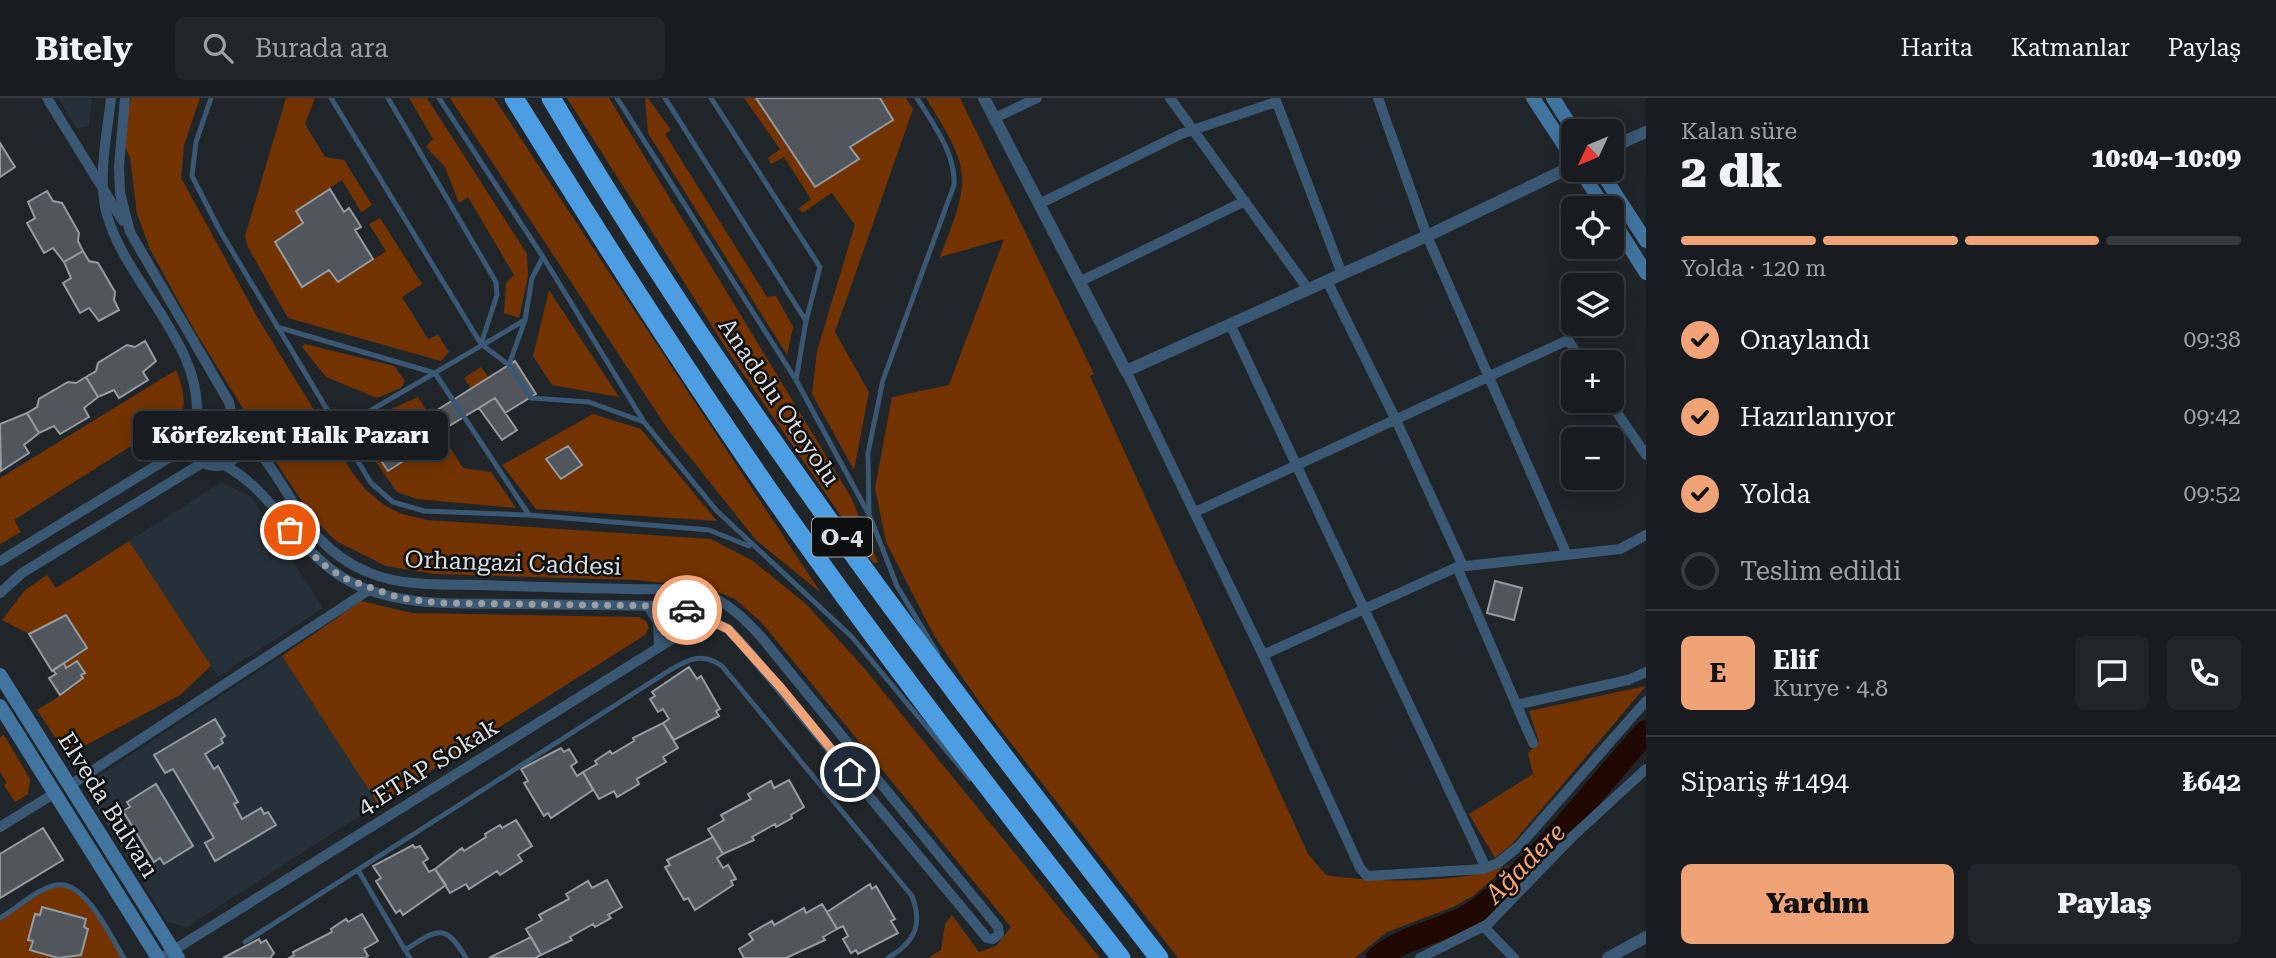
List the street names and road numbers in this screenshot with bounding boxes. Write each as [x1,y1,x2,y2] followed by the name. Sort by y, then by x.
[712,313,846,491] street label: Anadolu Otoyolu
[812,518,872,556] road number: O-4
[404,545,622,581] street label: Orhangazi Caddesi
[352,712,504,822] street label: 4.ETAP Sokak
[52,727,164,883] street label: Elveda Bulvarı

